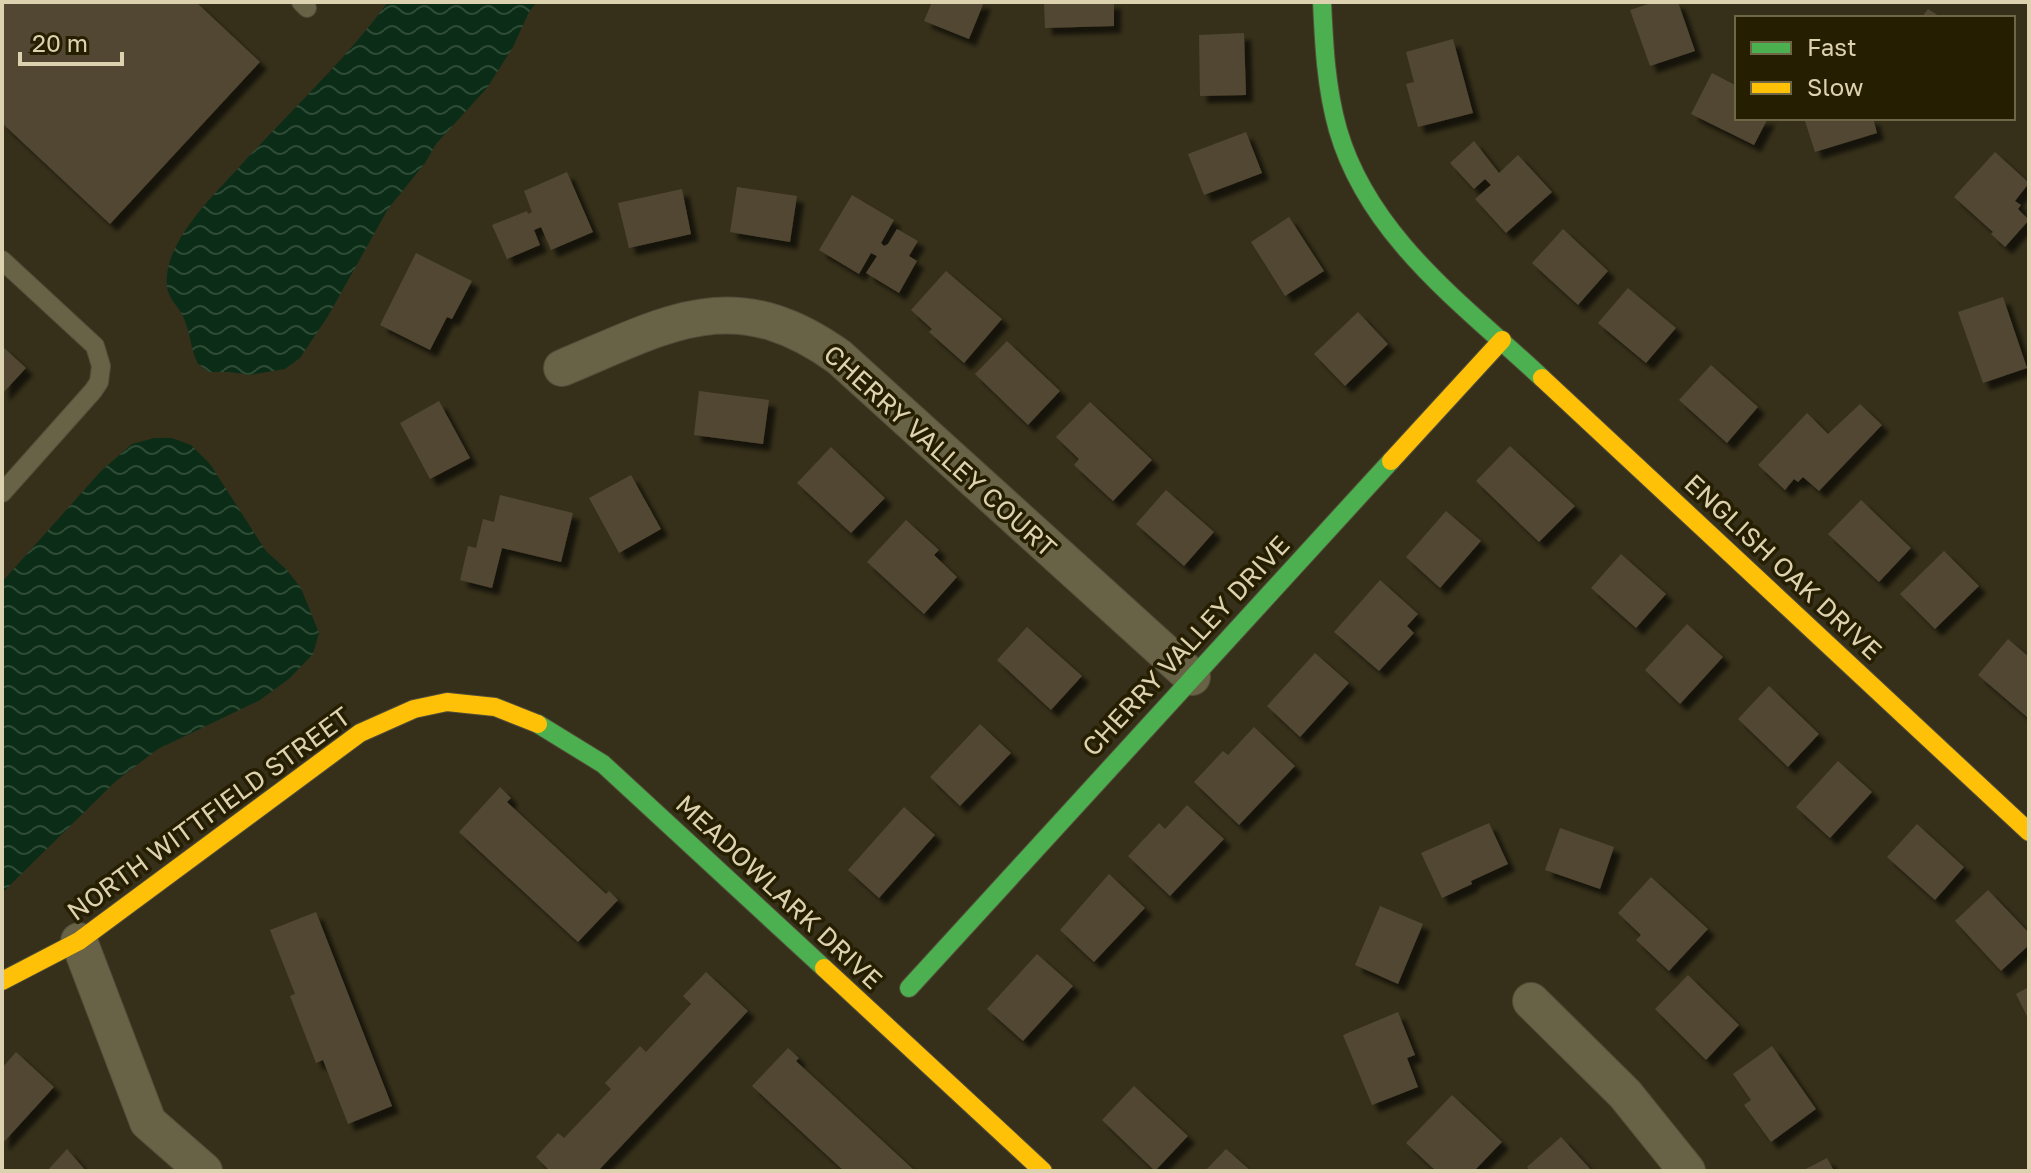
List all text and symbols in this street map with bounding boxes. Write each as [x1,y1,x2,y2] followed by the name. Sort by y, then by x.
[20,16,122,66] scale bar
[1735,16,2015,120] legend
[32,28,88,57] text: 20 m
[1807,32,1857,61] text: Fast
[1807,72,1863,101] text: Slow
[818,338,1063,563] street label: CHERRY VALLEY COURT
[1679,467,1888,666] street label: ENGLISH OAK DRIVE
[1075,529,1296,762] street label: CHERRY VALLEY DRIVE
[61,700,356,927] street label: NORTH WITTFIELD STREET
[670,788,889,995] street label: MEADOWLARK DRIVE

